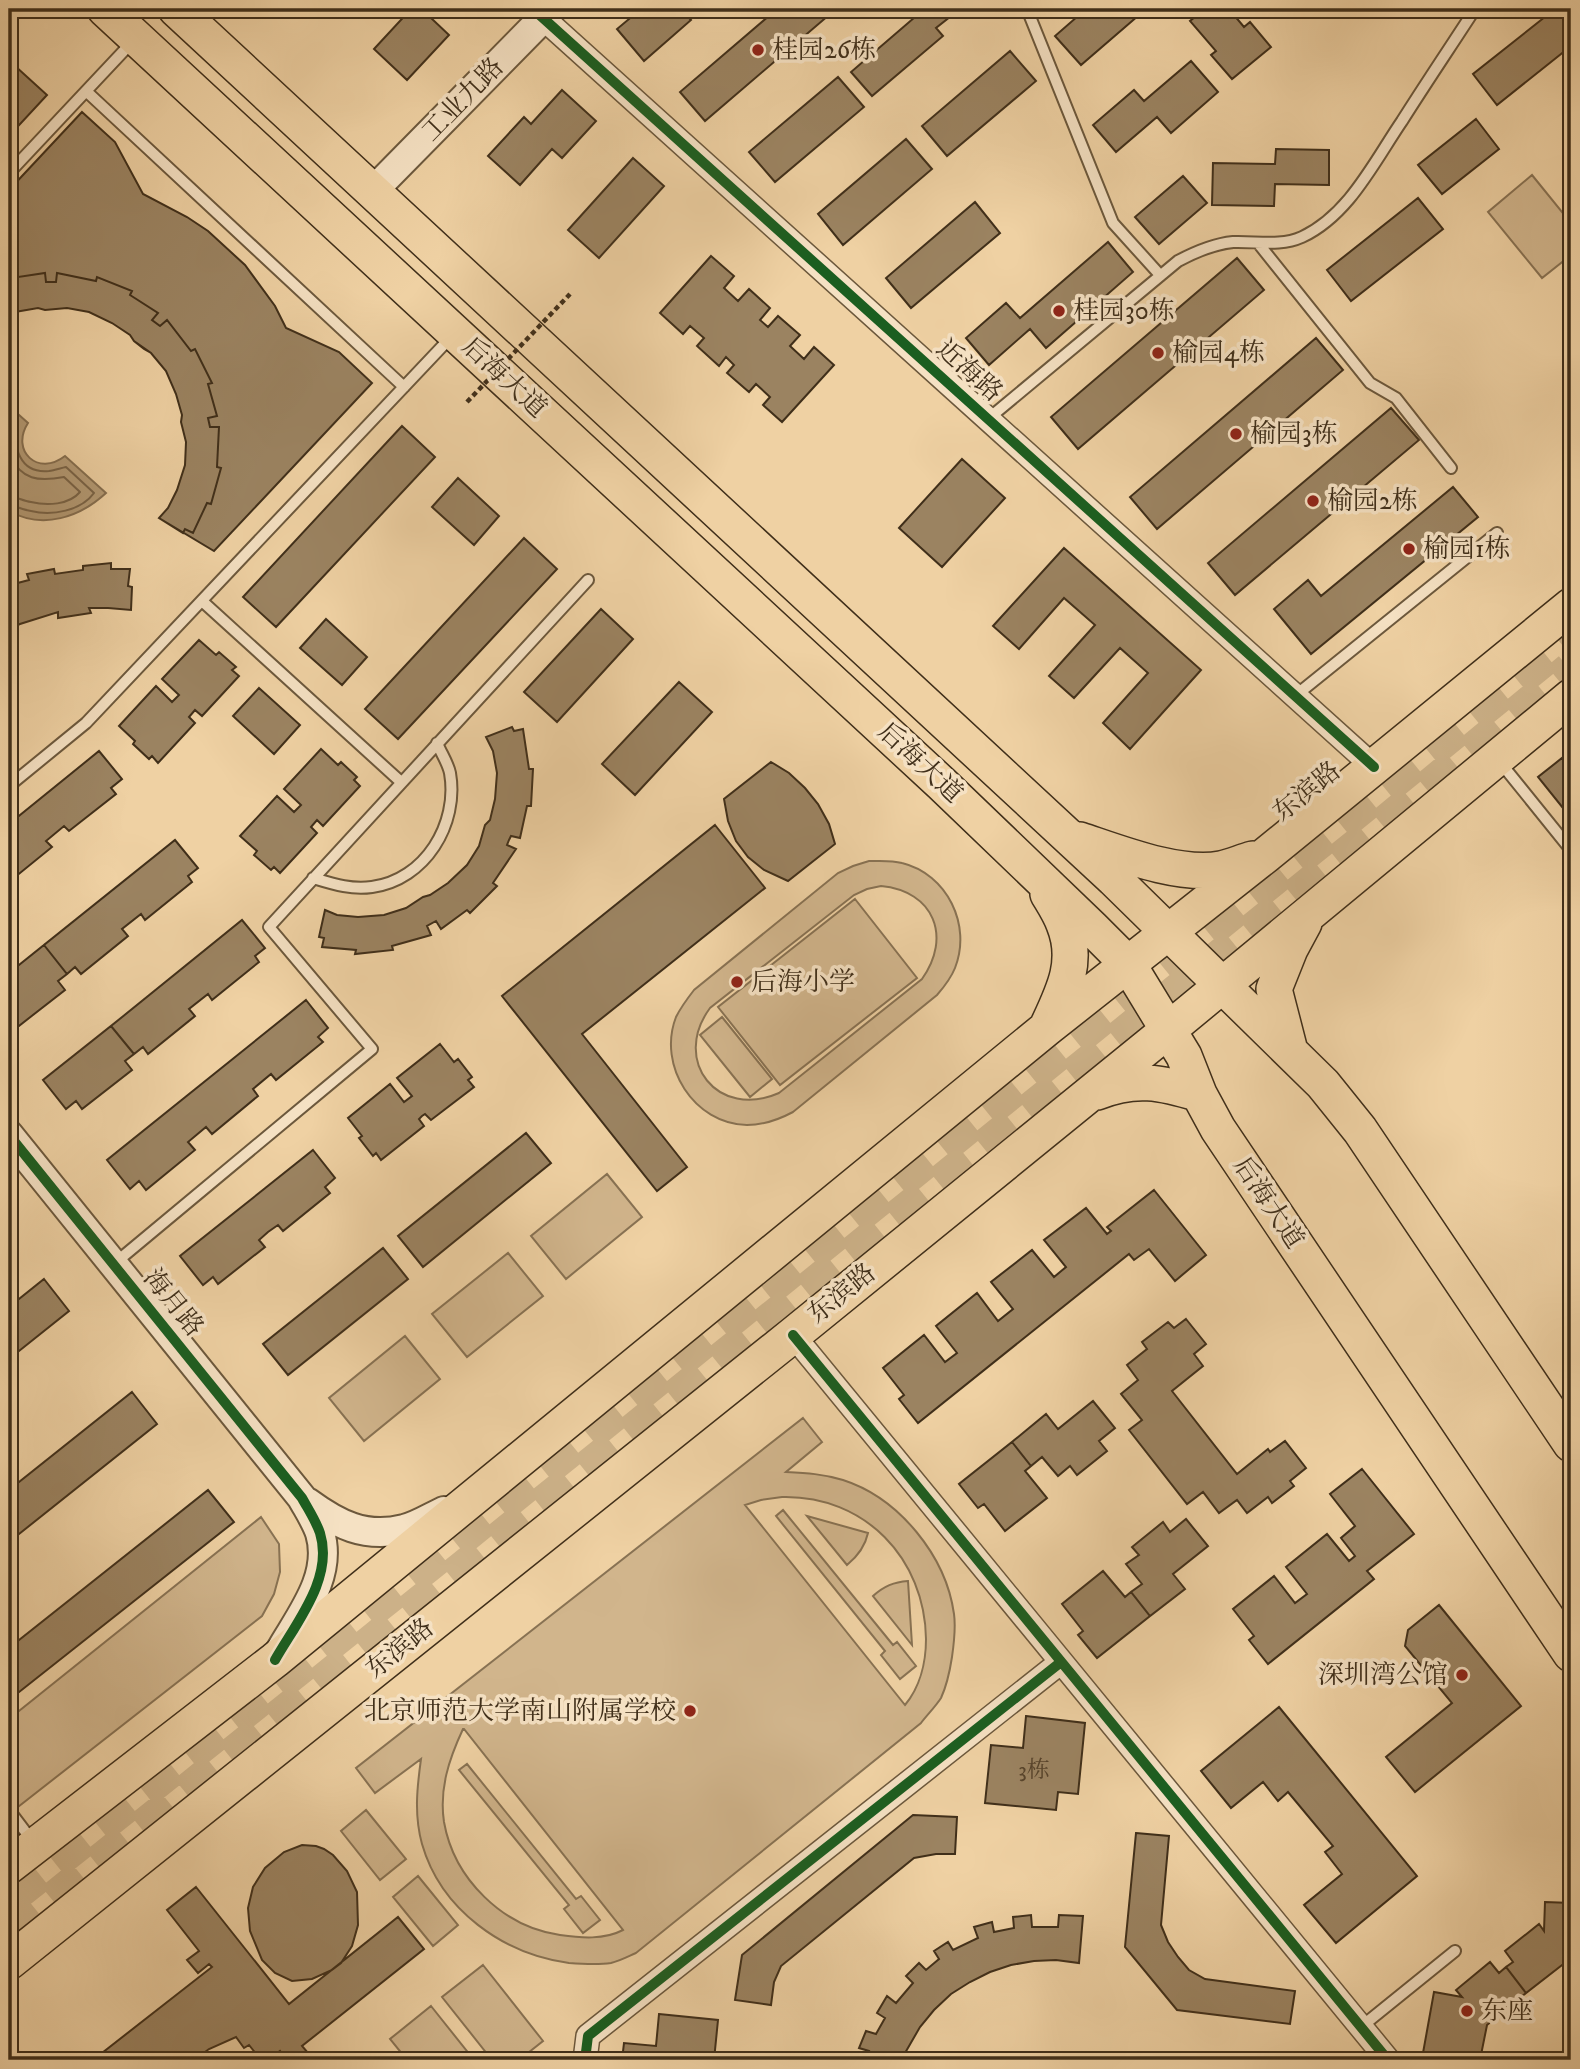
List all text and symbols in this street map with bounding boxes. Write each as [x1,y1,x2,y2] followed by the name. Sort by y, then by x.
[772,34,876,67] place label: 桂园26栋
[750,42,766,58] marker: 桂园26栋
[415,51,511,149] street label: 工业九路
[1073,295,1175,328] place label: 桂园30栋
[1051,303,1067,319] marker: 桂园30栋
[455,330,553,426] street label: 后海大道
[929,333,1009,409] street label: 近海路
[1172,337,1265,370] place label: 榆园4栋
[1150,345,1166,361] marker: 榆园4栋
[1250,418,1338,451] place label: 榆园3栋
[1228,426,1244,442] marker: 榆园3栋
[1327,485,1418,518] place label: 榆园2栋
[1305,493,1321,509] marker: 榆园2栋
[1423,533,1511,566] place label: 榆园1栋
[1401,541,1417,557] marker: 榆园1栋
[871,715,969,811] street label: 后海大道
[1266,755,1348,829] street label: 东滨路
[751,966,855,999] place label: 后海小学
[729,974,745,990] marker: 后海小学
[1225,1151,1311,1255] street label: 后海大道
[801,1257,883,1331] street label: 东滨路
[136,1262,210,1344] street label: 海月路
[359,1612,441,1686] street label: 东滨路
[1318,1659,1448,1692] place label: 深圳湾公馆
[1454,1667,1470,1683] marker: 深圳湾公馆
[364,1695,676,1728] place label: 北京师范大学南山附属学校
[682,1703,698,1719] marker: 北京师范大学南山附属学校
[1018,1756,1050,1785] house number: 3栋
[1481,1995,1533,2028] place label: 东座
[1459,2003,1475,2019] marker: 东座

